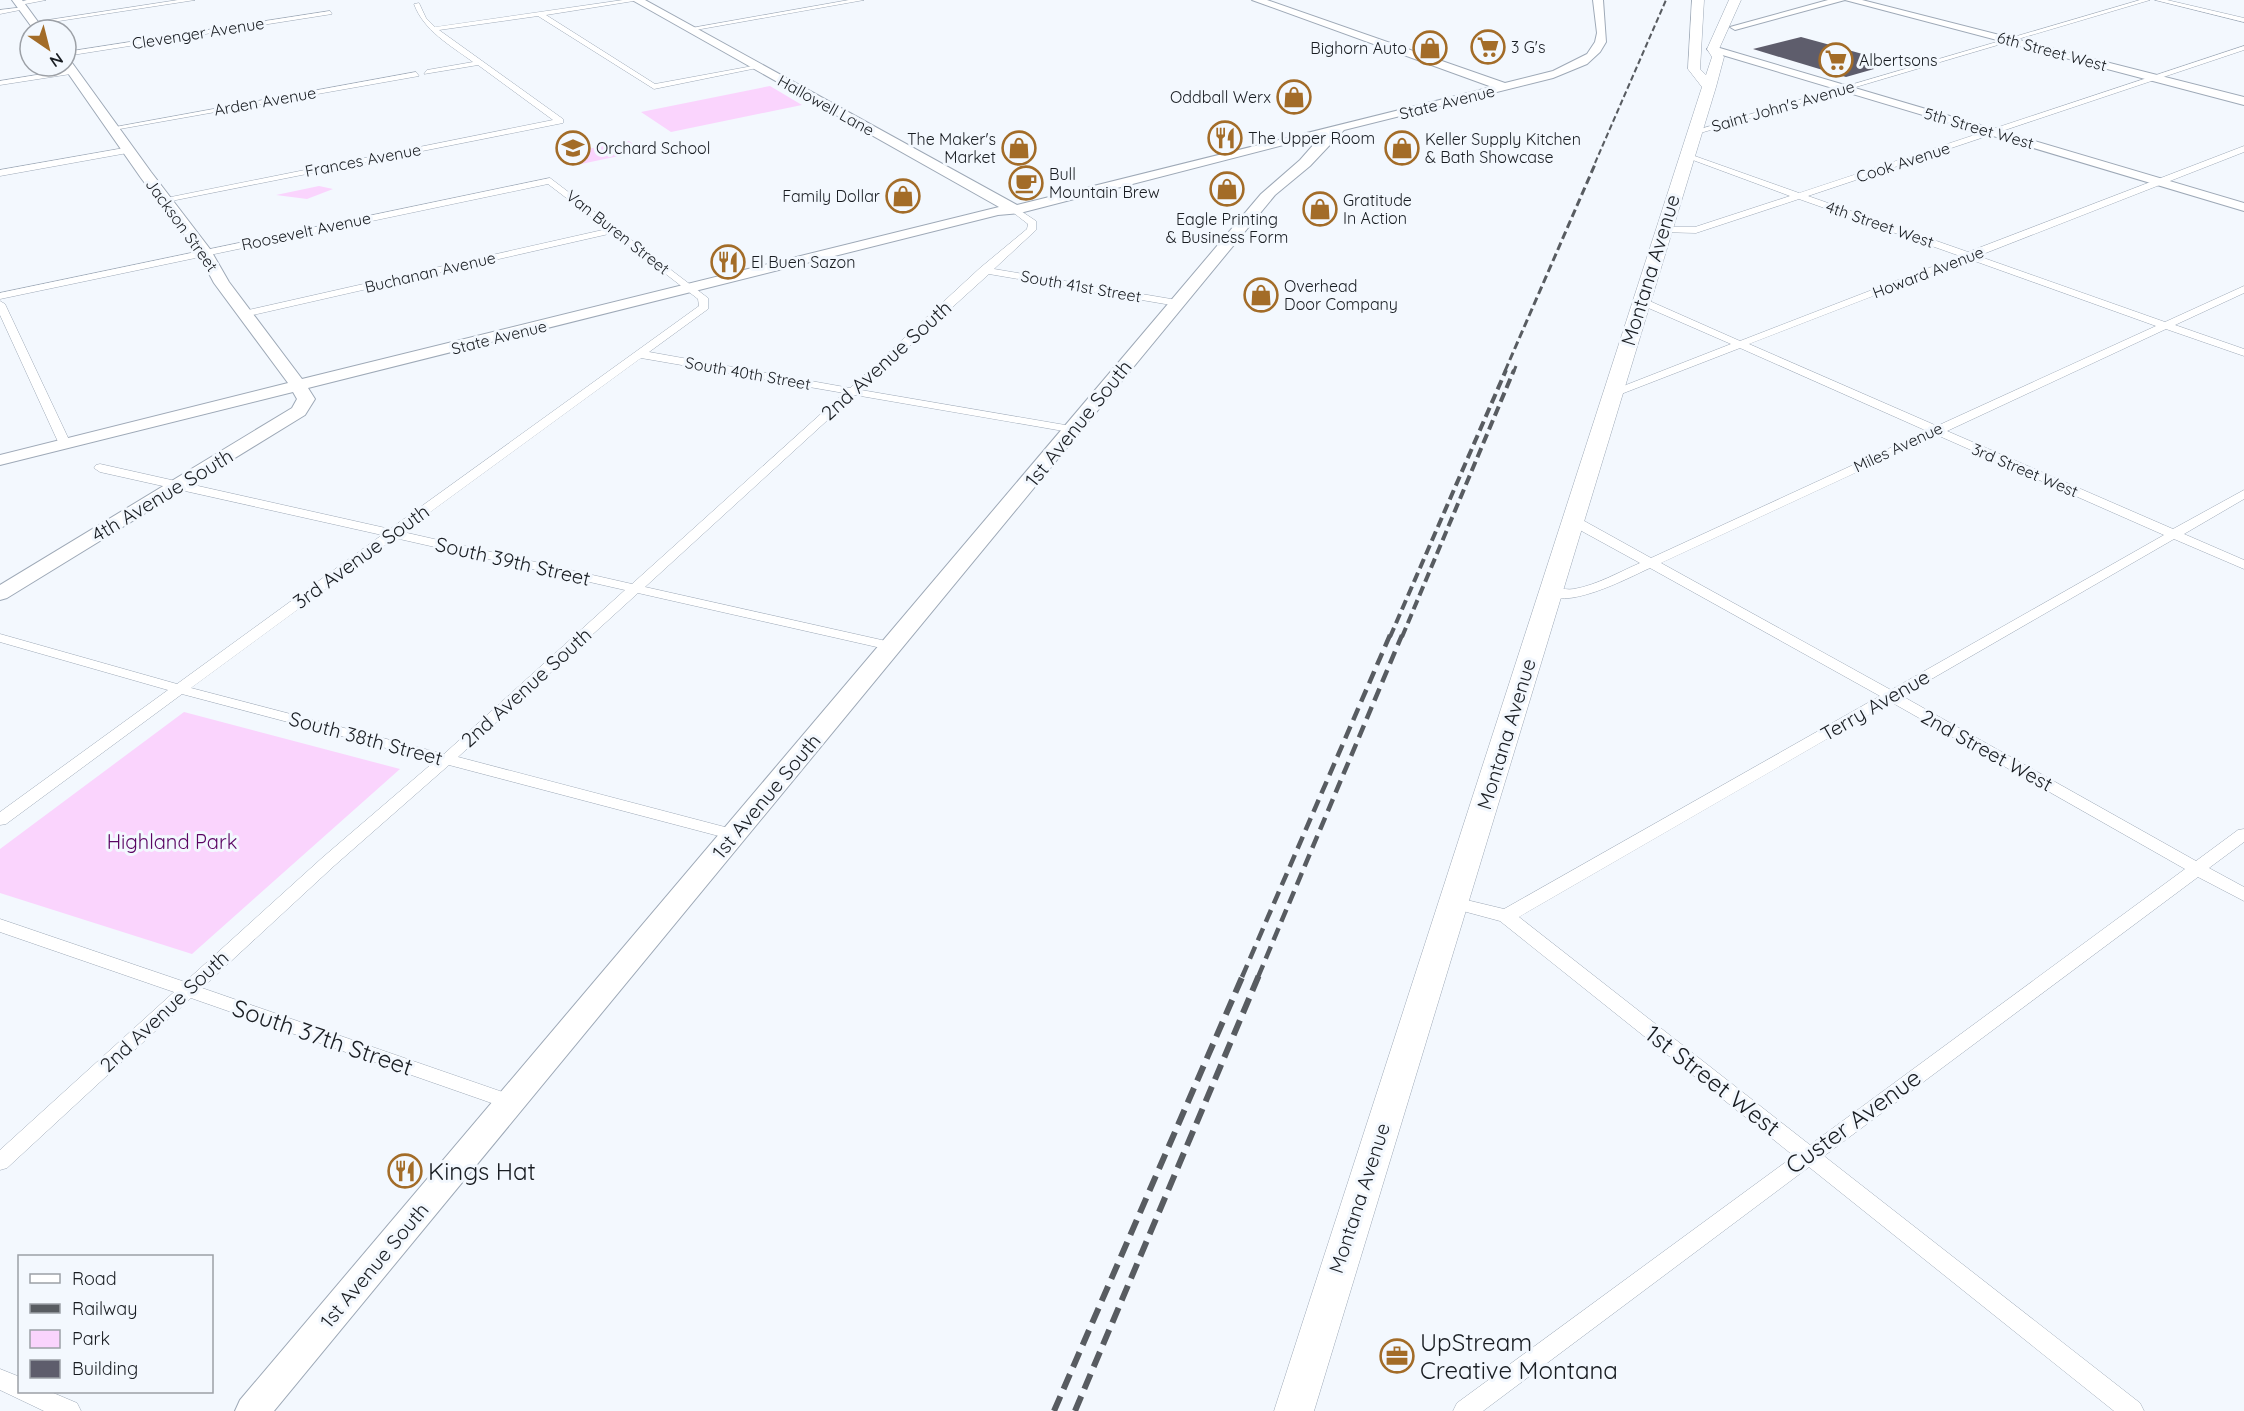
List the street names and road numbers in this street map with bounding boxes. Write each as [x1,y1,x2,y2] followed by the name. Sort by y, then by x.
[130,13,266,53] street label: Clevenger Avenue
[1995,27,2109,75] street label: 6th Street West
[774,70,878,140] street label: Hallowell Lane
[1709,76,1857,136] street label: Saint John's Avenue
[1397,80,1497,124] street label: State Avenue
[212,82,318,120] street label: Arden Avenue
[1922,103,2036,153] street label: 5th Street West
[1854,137,1952,187] street label: Cook Avenue
[303,139,423,181] street label: Frances Avenue
[142,175,222,275] street label: Jackson Street
[562,185,674,279] street label: Van Buren Street
[1615,191,1685,349] street label: Montana Avenue
[1824,196,1936,252] street label: 4th Street West
[239,207,373,255] street label: Roosevelt Avenue
[1870,242,1986,302] street label: Howard Avenue
[363,247,497,297] street label: Buchanan Avenue
[1019,266,1143,306] street label: South 41st Street
[816,295,956,425] street label: 2nd Avenue South
[449,315,549,359] street label: State Avenue
[684,352,812,394] street label: South 40th Street
[1019,355,1137,491] street label: 1st Avenue South
[1850,418,1946,476] street label: Miles Avenue
[1969,439,2081,501] street label: 3rd Street West
[87,443,237,547] street label: 4th Avenue South
[288,498,434,614] street label: 3rd Avenue South
[433,531,593,591] street label: South 39th Street
[456,622,596,752] street label: 2nd Avenue South
[1471,655,1541,813] street label: Montana Avenue
[1816,664,1934,746] street label: Terry Avenue
[1917,703,2057,797] street label: 2nd Street West
[287,705,446,771] street label: South 38th Street
[706,728,826,864] street label: 1st Avenue South
[94,945,234,1077] street label: 2nd Avenue South
[229,992,417,1082] street label: South 37th Street
[1640,1018,1786,1142] street label: 1st Street West
[1779,1062,1927,1180] street label: Custer Avenue
[1323,1120,1395,1276] street label: Montana Avenue
[314,1197,434,1333] street label: 1st Avenue South

